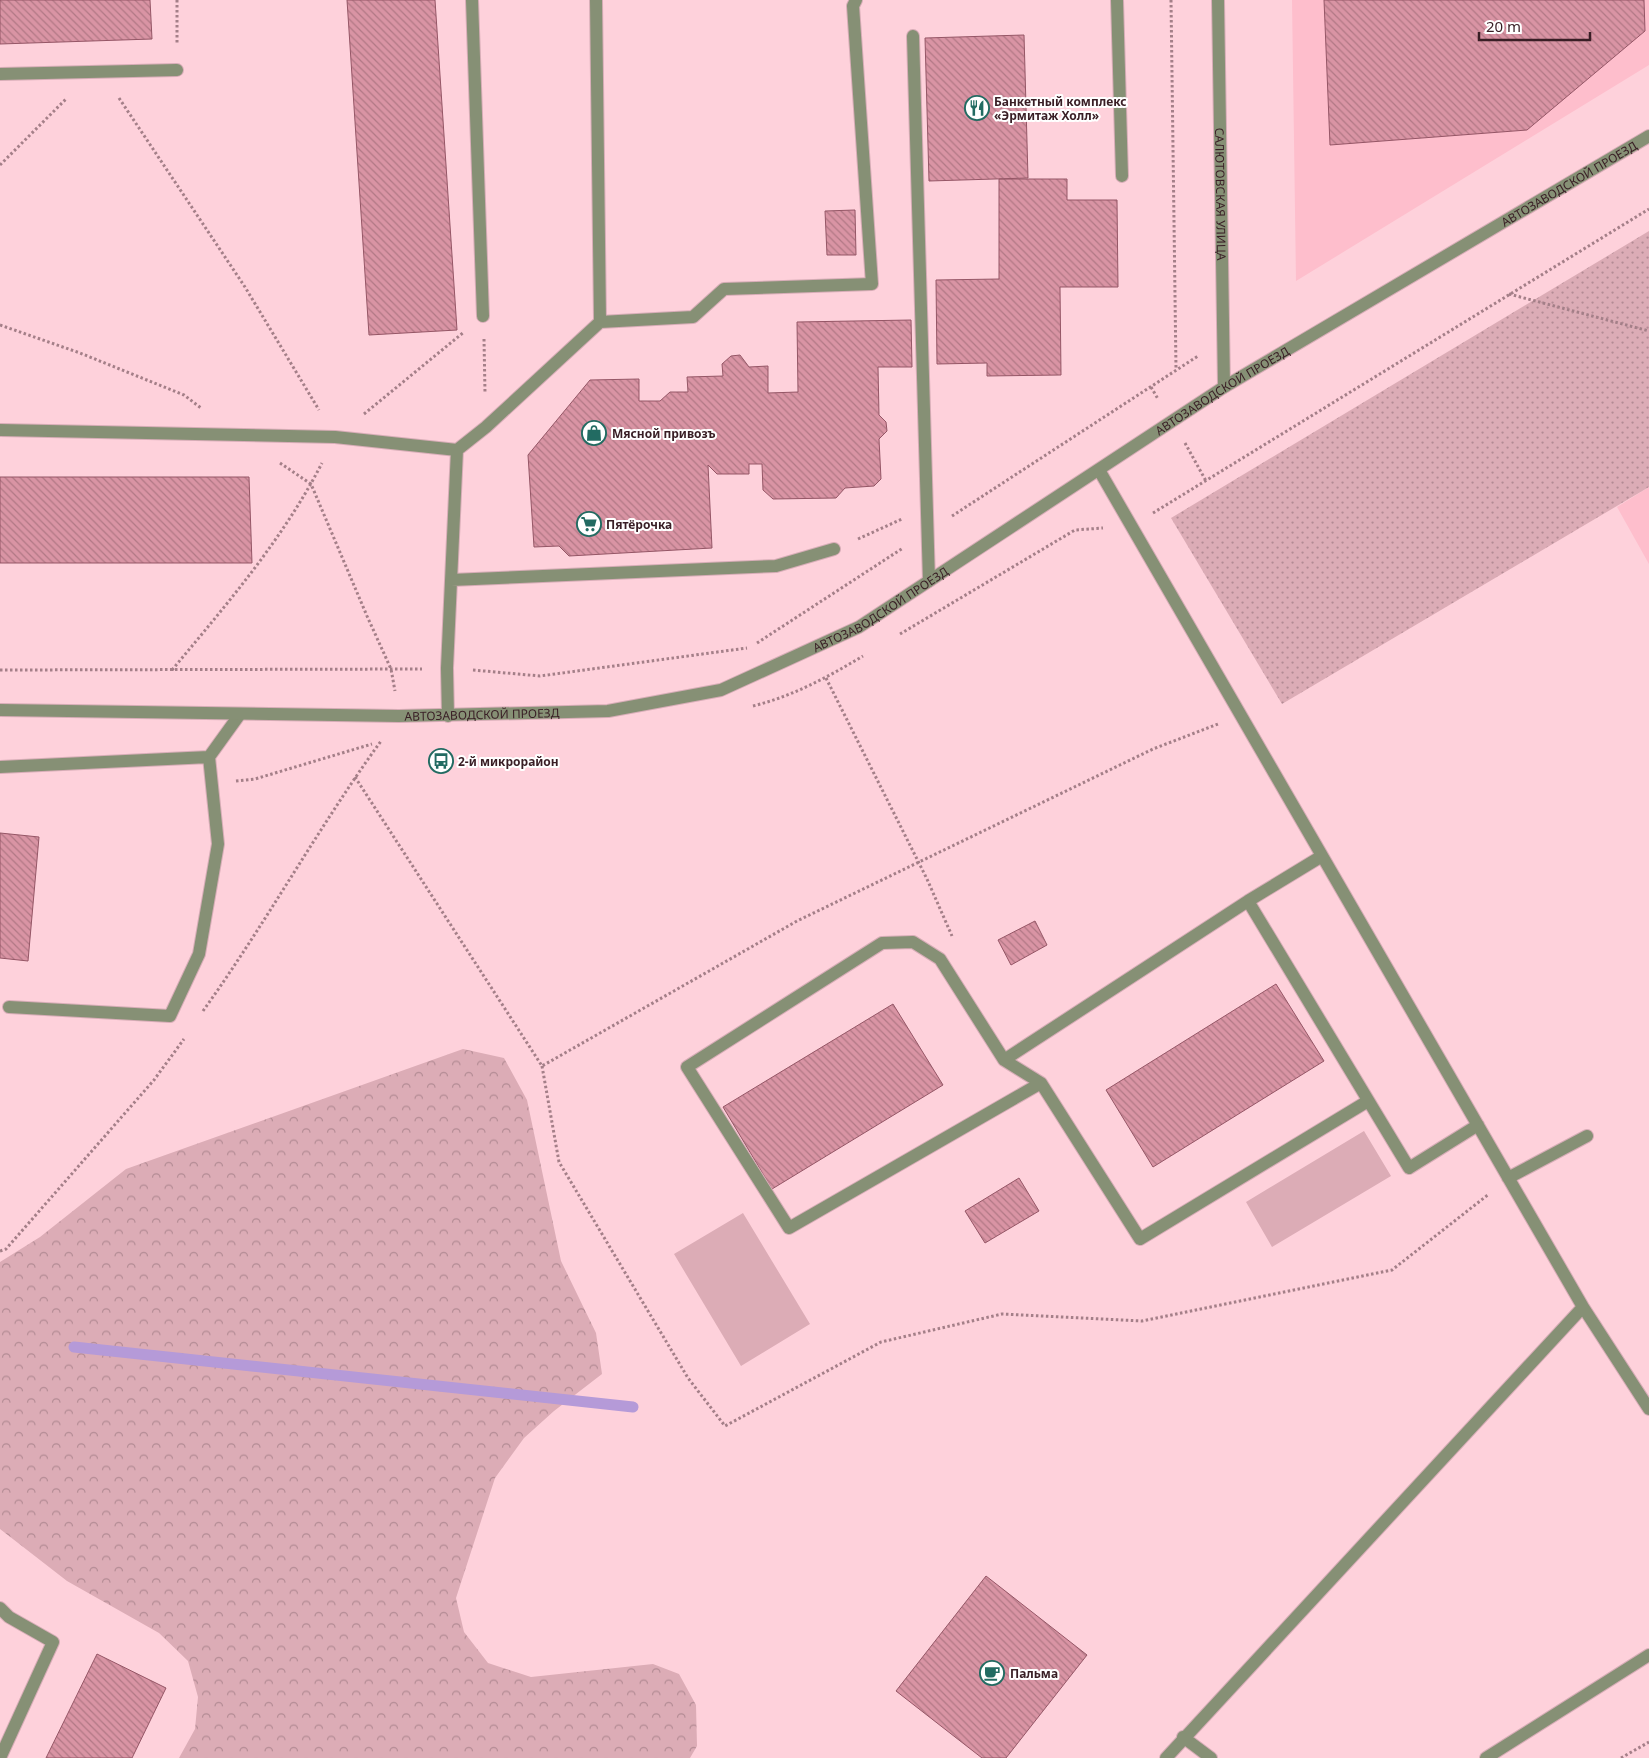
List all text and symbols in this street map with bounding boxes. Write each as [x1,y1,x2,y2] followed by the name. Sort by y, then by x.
[1479,10,1590,42] scale bar
[1486,16,1521,36] text: 20 m
[994,93,1127,124] place label: Банкетный комплекс «Эрмитаж Холл»
[964,95,990,121] restaurant icon: Банкетный комплекс «Эрмитаж Холл»
[1211,127,1231,261] street label: САЛЮТОВСКАЯ УЛИЦА
[1498,137,1640,230] street label: АВТОЗАВОДСКОЙ ПРОЕЗД
[1152,342,1292,439] street label: АВТОЗАВОДСКОЙ ПРОЕЗД
[581,420,607,446] shop icon: Мясной привозъ
[612,425,716,442] place label: Мясной привозъ
[576,511,602,537] supermarket icon: Пятёрочка
[606,516,672,533] place label: Пятёрочка
[810,562,951,656] street label: АВТОЗАВОДСКОЙ ПРОЕЗД
[404,704,560,724] street label: АВТОЗАВОДСКОЙ ПРОЕЗД
[428,748,454,774] bus stop icon: 2-й микрорайон
[458,753,559,770] place label: 2-й микрорайон
[979,1660,1005,1686] cafe icon: Пальма
[1010,1665,1058,1682] place label: Пальма

